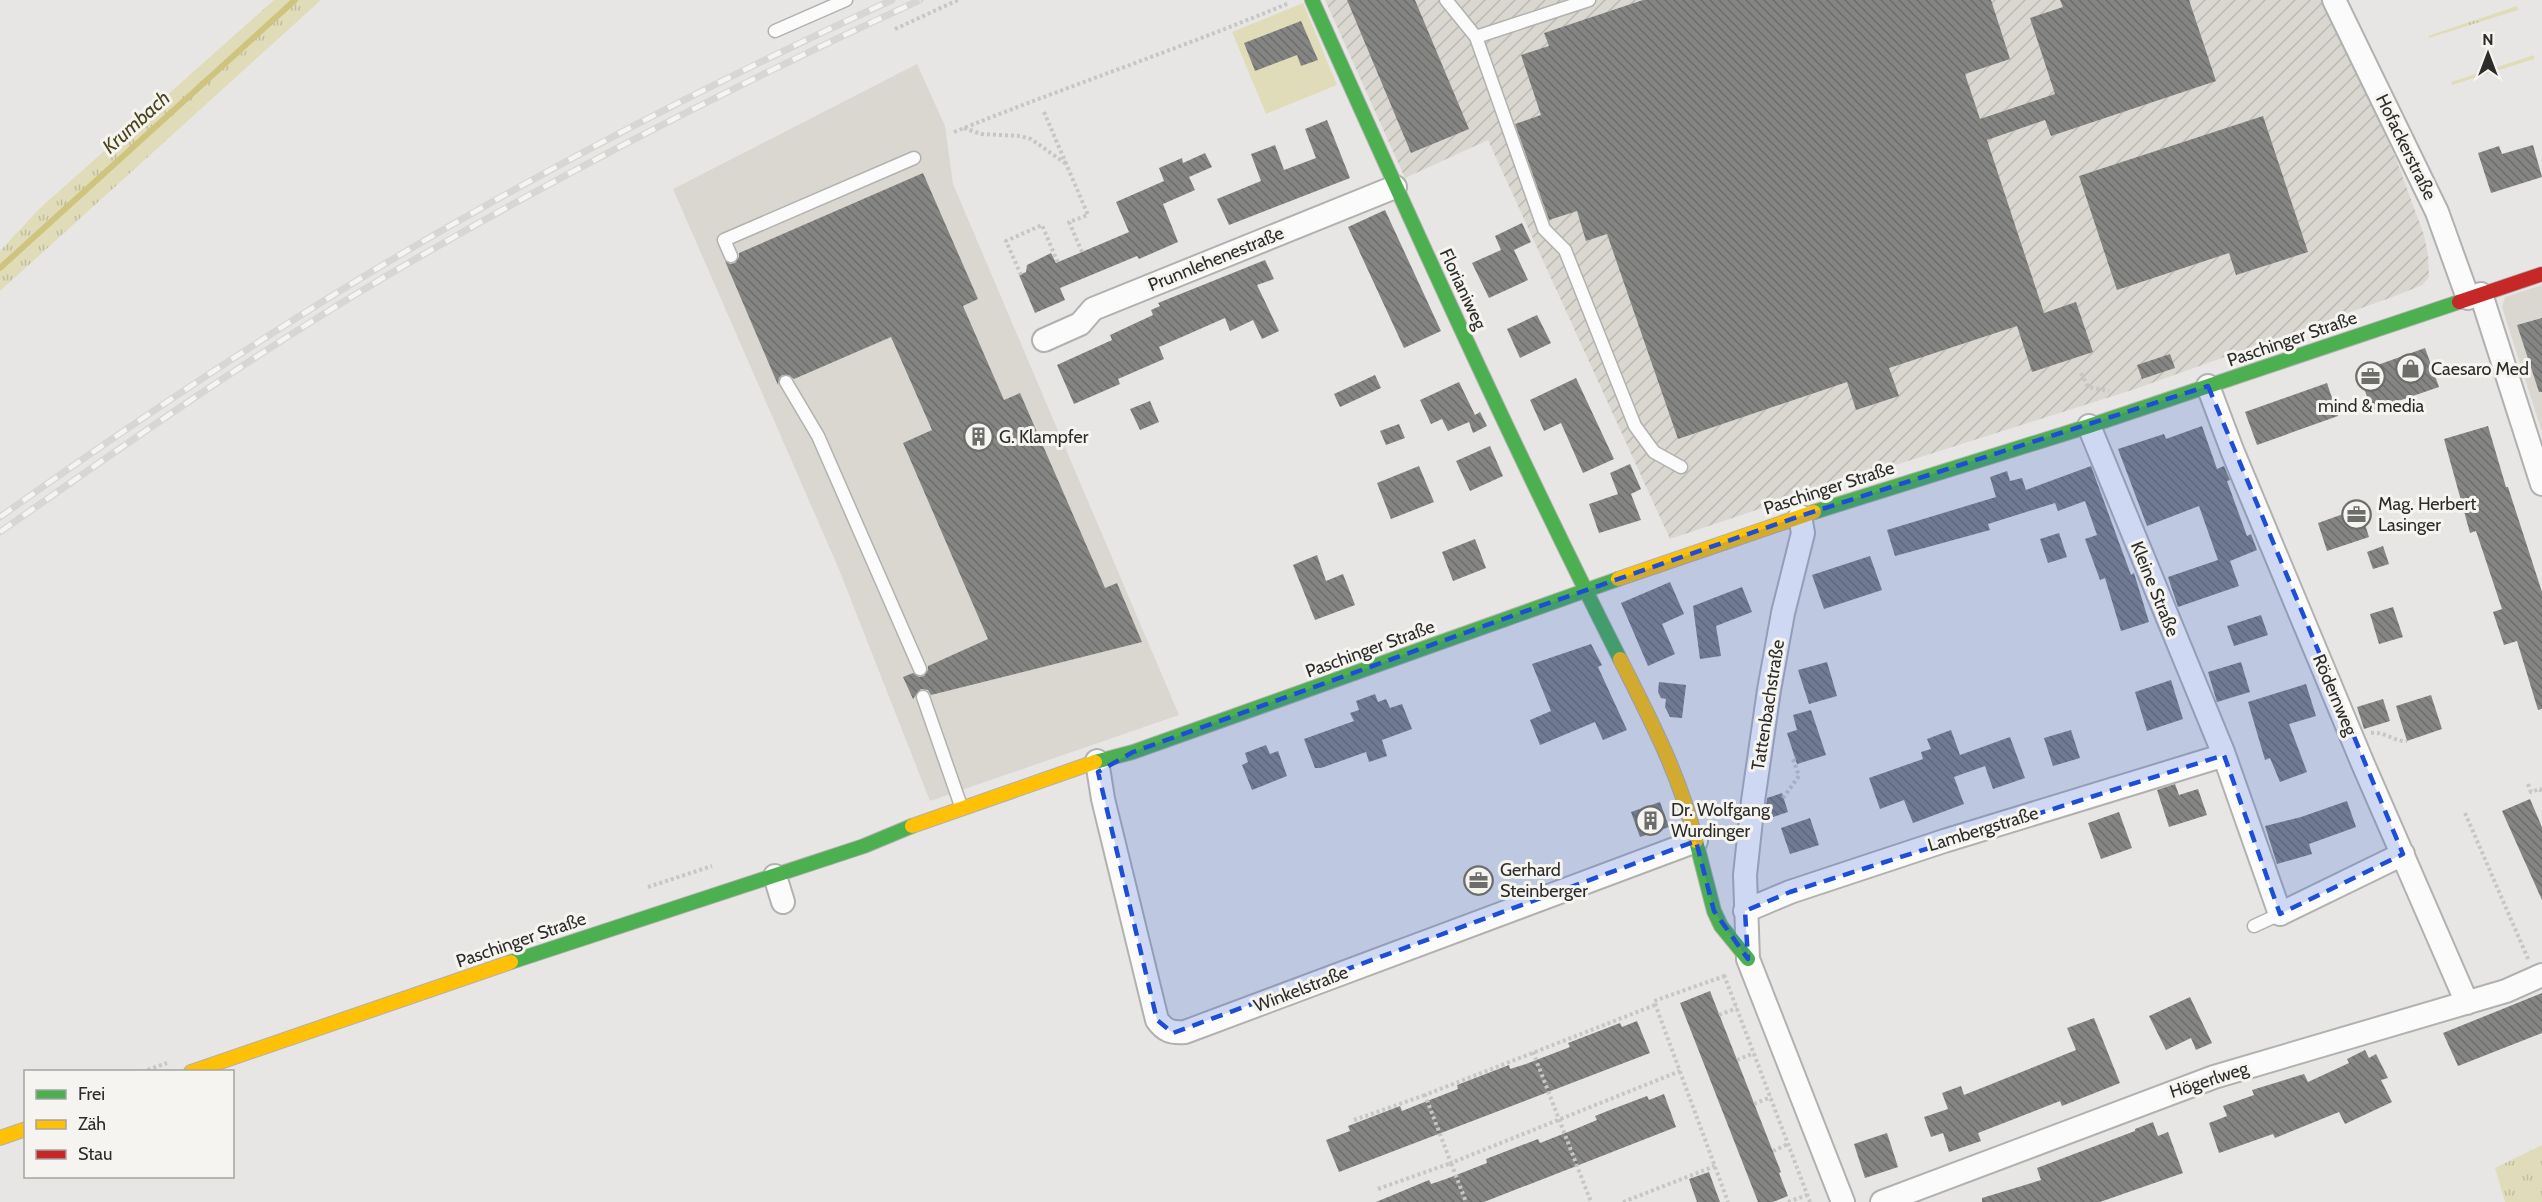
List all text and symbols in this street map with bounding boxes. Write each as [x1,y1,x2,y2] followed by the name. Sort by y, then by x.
[2458,24,2518,84] north arrow
[2482,30,2494,49] text: N
[97,86,175,158] water label: Krumbach
[2371,91,2441,203] street label: Hofackerstraße
[1145,222,1287,296] street label: Prunnlehenestraße
[1435,245,1492,334] street label: Florianiweg
[2224,306,2360,372] street label: Paschinger Straße
[2394,353,2426,385] shop icon: Caesaro Med
[2431,358,2529,380] place label: Caesaro Med
[2355,361,2387,393] office icon: mind & media
[2318,395,2424,417] place label: mind & media
[962,421,994,453] building icon: G. Klampfer
[999,426,1089,448] place label: G. Klampfer
[1761,457,1897,519] street label: Paschinger Straße
[2378,493,2476,536] place label: Mag. Herbert Lasinger
[2341,498,2373,530] office icon: Mag. Herbert Lasinger
[2126,538,2184,640] street label: Kleine Straße
[1302,615,1438,683] street label: Paschinger Straße
[1747,638,1789,772] street label: Tattenbachstraße
[2308,651,2362,740] street label: Rödernweg
[1671,799,1771,842] place label: Dr. Wolfgang Wurdinger
[1925,802,2041,856] street label: Lambergstraße
[1634,804,1666,836] building icon: Dr. Wolfgang Wurdinger
[1500,859,1588,902] place label: Gerhard Steinberger
[1463,864,1495,896] office icon: Gerhard Steinberger
[453,907,589,973] street label: Paschinger Straße
[1251,961,1351,1017] street label: Winkelstraße
[2167,1057,2252,1103] street label: Högerlweg
[24,1070,234,1178] legend
[78,1083,105,1105] text: Frei
[78,1113,106,1135] text: Zäh
[78,1143,112,1165] text: Stau

